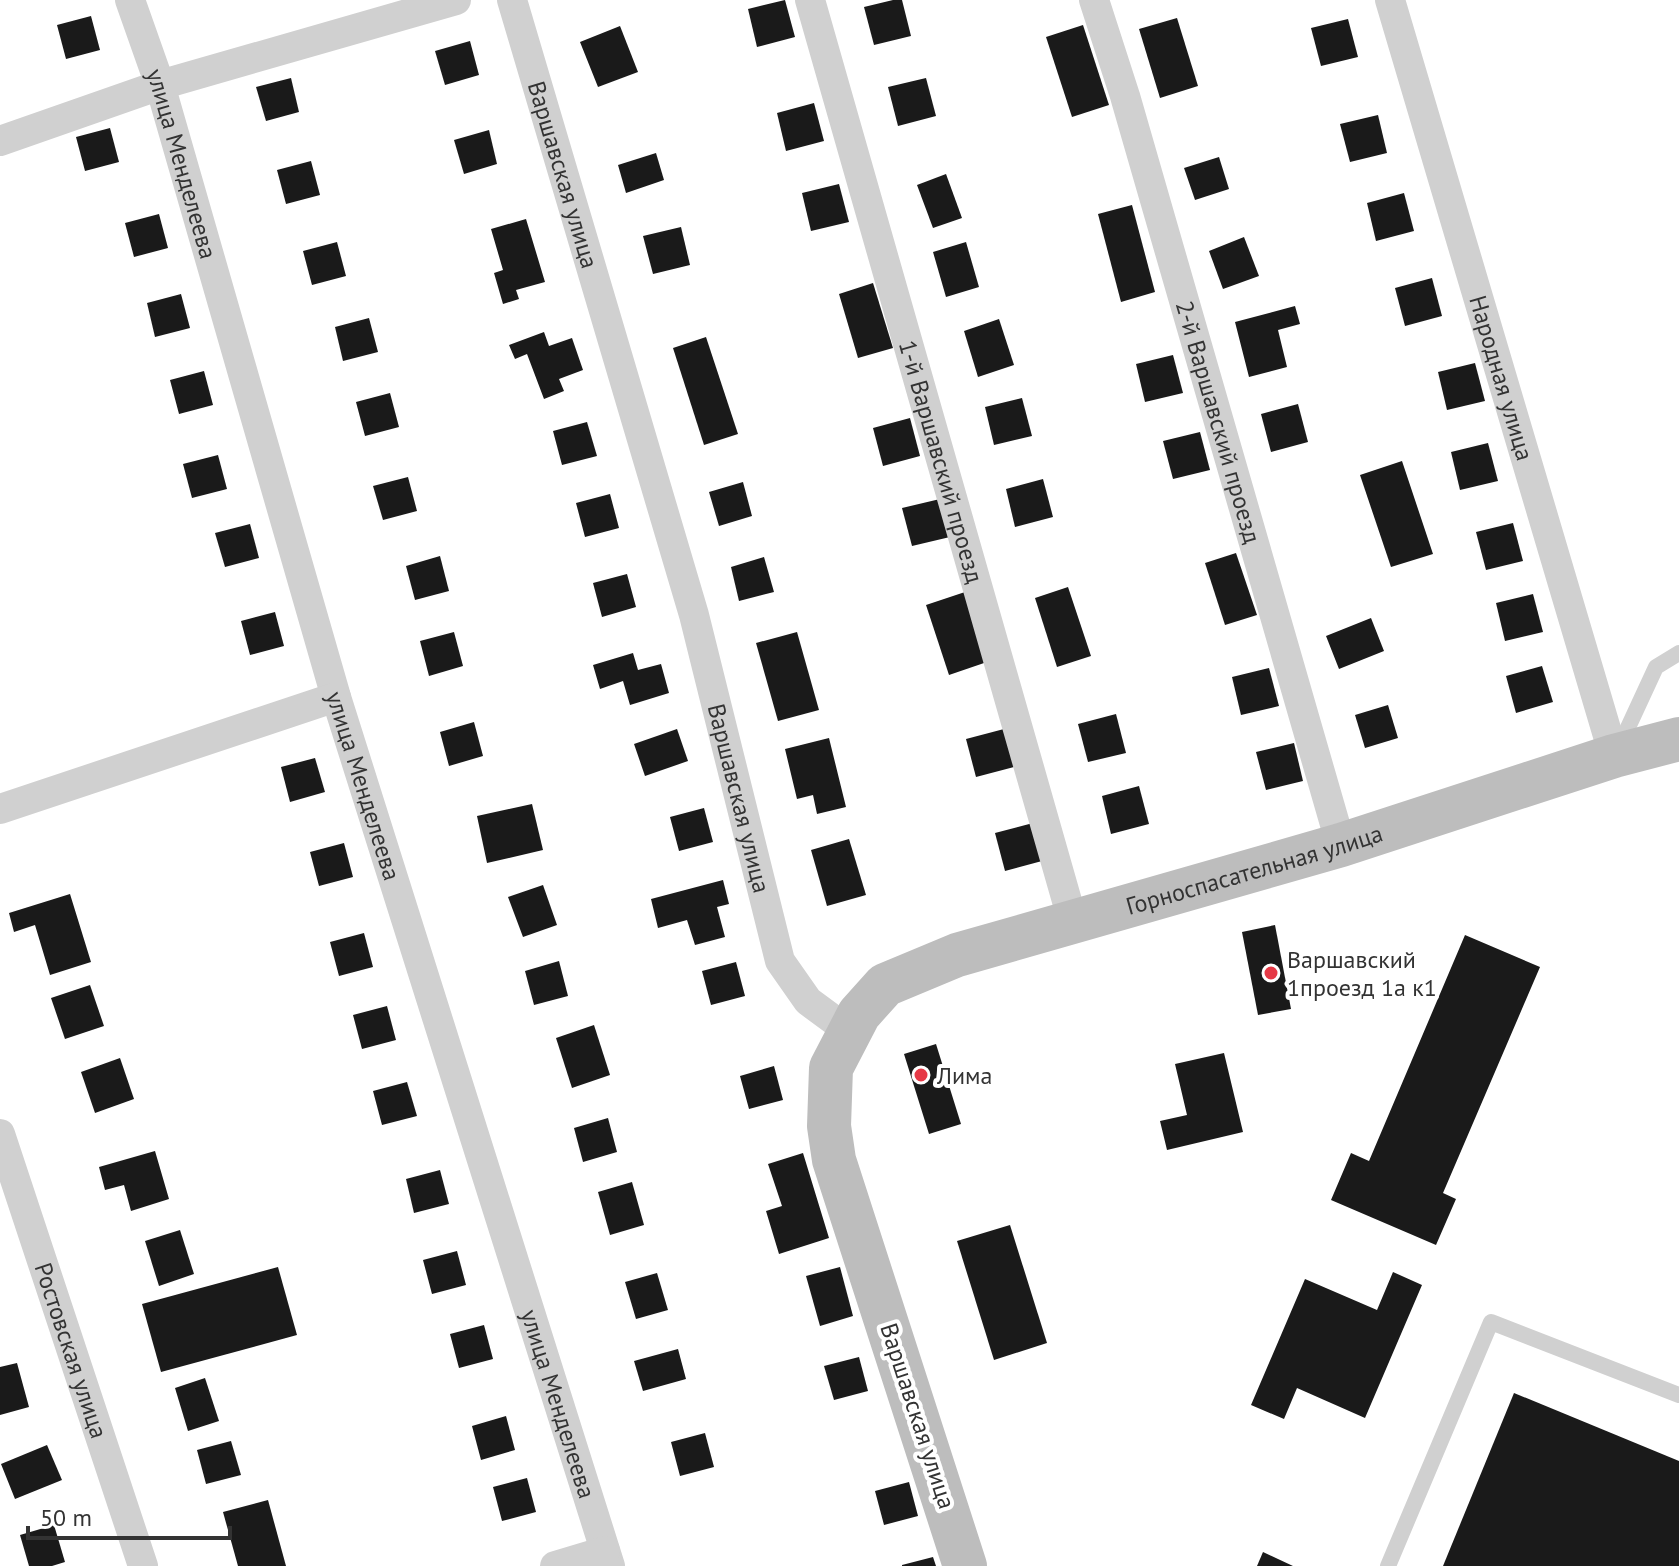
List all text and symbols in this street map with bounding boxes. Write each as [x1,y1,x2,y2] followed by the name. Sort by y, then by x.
[140,64,225,262] street label: улица Менделеева
[521,77,606,272] street label: Варшавская улица
[1463,292,1541,464] street label: Народная улица
[1169,297,1269,547] street label: 2-й Варшавский проезд
[892,337,991,587] street label: 1-й Варшавский проезд
[320,687,408,884] street label: улица Менделеева
[701,700,778,896] street label: Варшавская улица
[1122,817,1386,921] street label: Горноспасательная улица
[1287,944,1437,1003] place label: Варшавский 1проезд 1а к1
[1262,964,1280,982] marker: Варшавский 1проезд 1а к1
[936,1060,992,1091] place label: Лима
[912,1066,930,1084] marker: Лима
[28,1259,115,1442] street label: Ростовская улица
[515,1305,603,1502] street label: улица Менделеева
[873,1319,963,1513] street label: Варшавская улица
[28,1490,230,1540] scale bar
[40,1502,92,1533] text: 50 m

